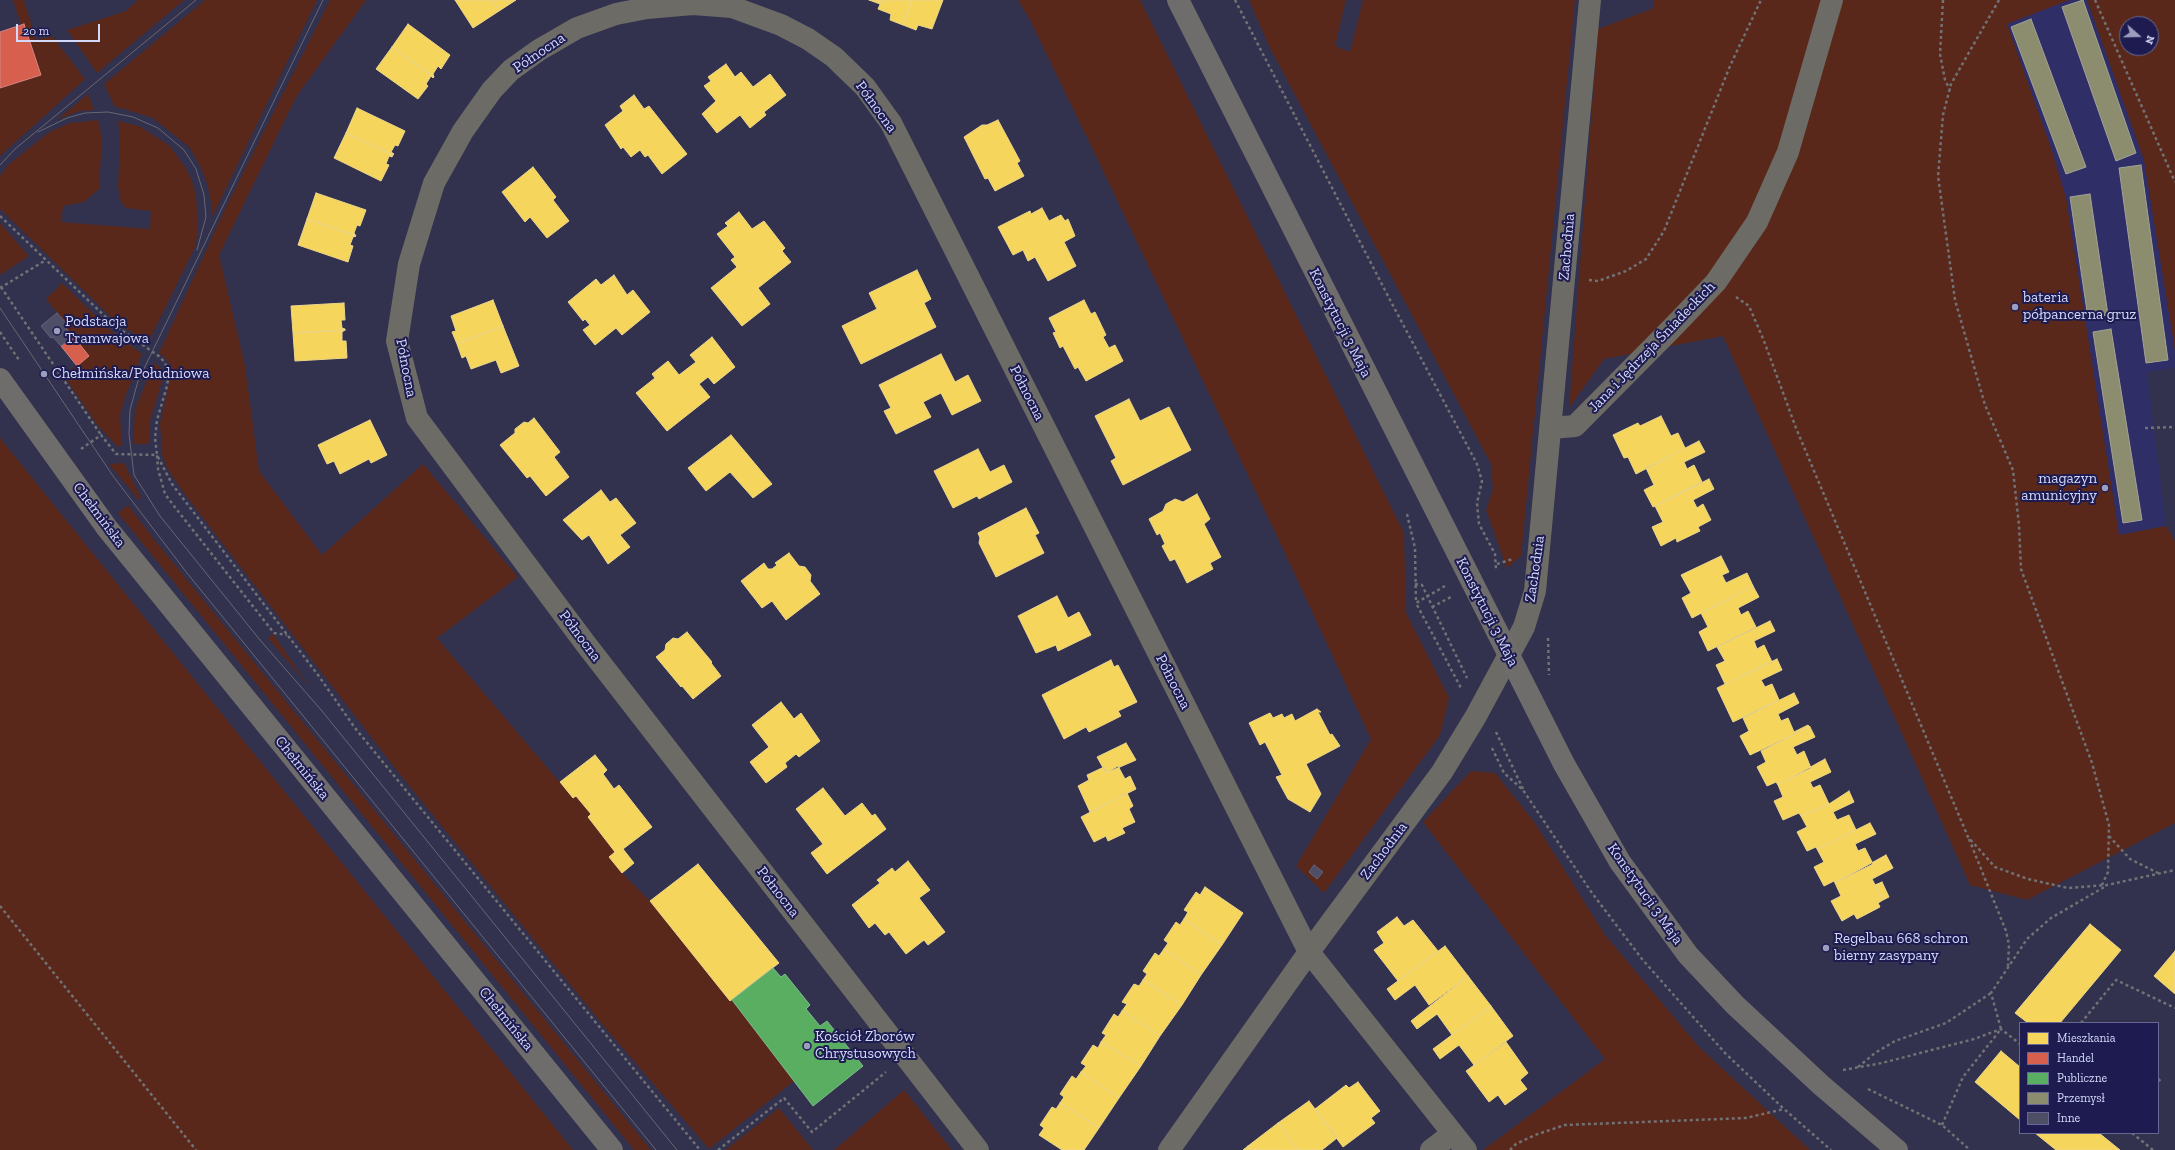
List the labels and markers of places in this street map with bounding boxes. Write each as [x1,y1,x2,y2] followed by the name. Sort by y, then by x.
[2023,289,2137,324] place label: bateria półpancerna gruz
[2010,302,2020,312] marker: bateria półpancerna gruz
[65,313,149,348] place label: Podstacja Tramwajowa
[52,326,62,336] marker: Podstacja Tramwajowa
[52,365,209,383] place label: Chełmińska/Południowa
[39,369,49,379] marker: Chełmińska/Południowa
[2021,470,2097,505] place label: magazyn amunicyjny
[2100,483,2110,493] marker: magazyn amunicyjny
[1834,930,1968,965] place label: Regelbau 668 schron bierny zasypany
[1821,943,1831,953] marker: Regelbau 668 schron bierny zasypany
[815,1028,916,1063] place label: Kościół Zborów Chrystusowych
[802,1041,812,1051] marker: Kościół Zborów Chrystusowych

